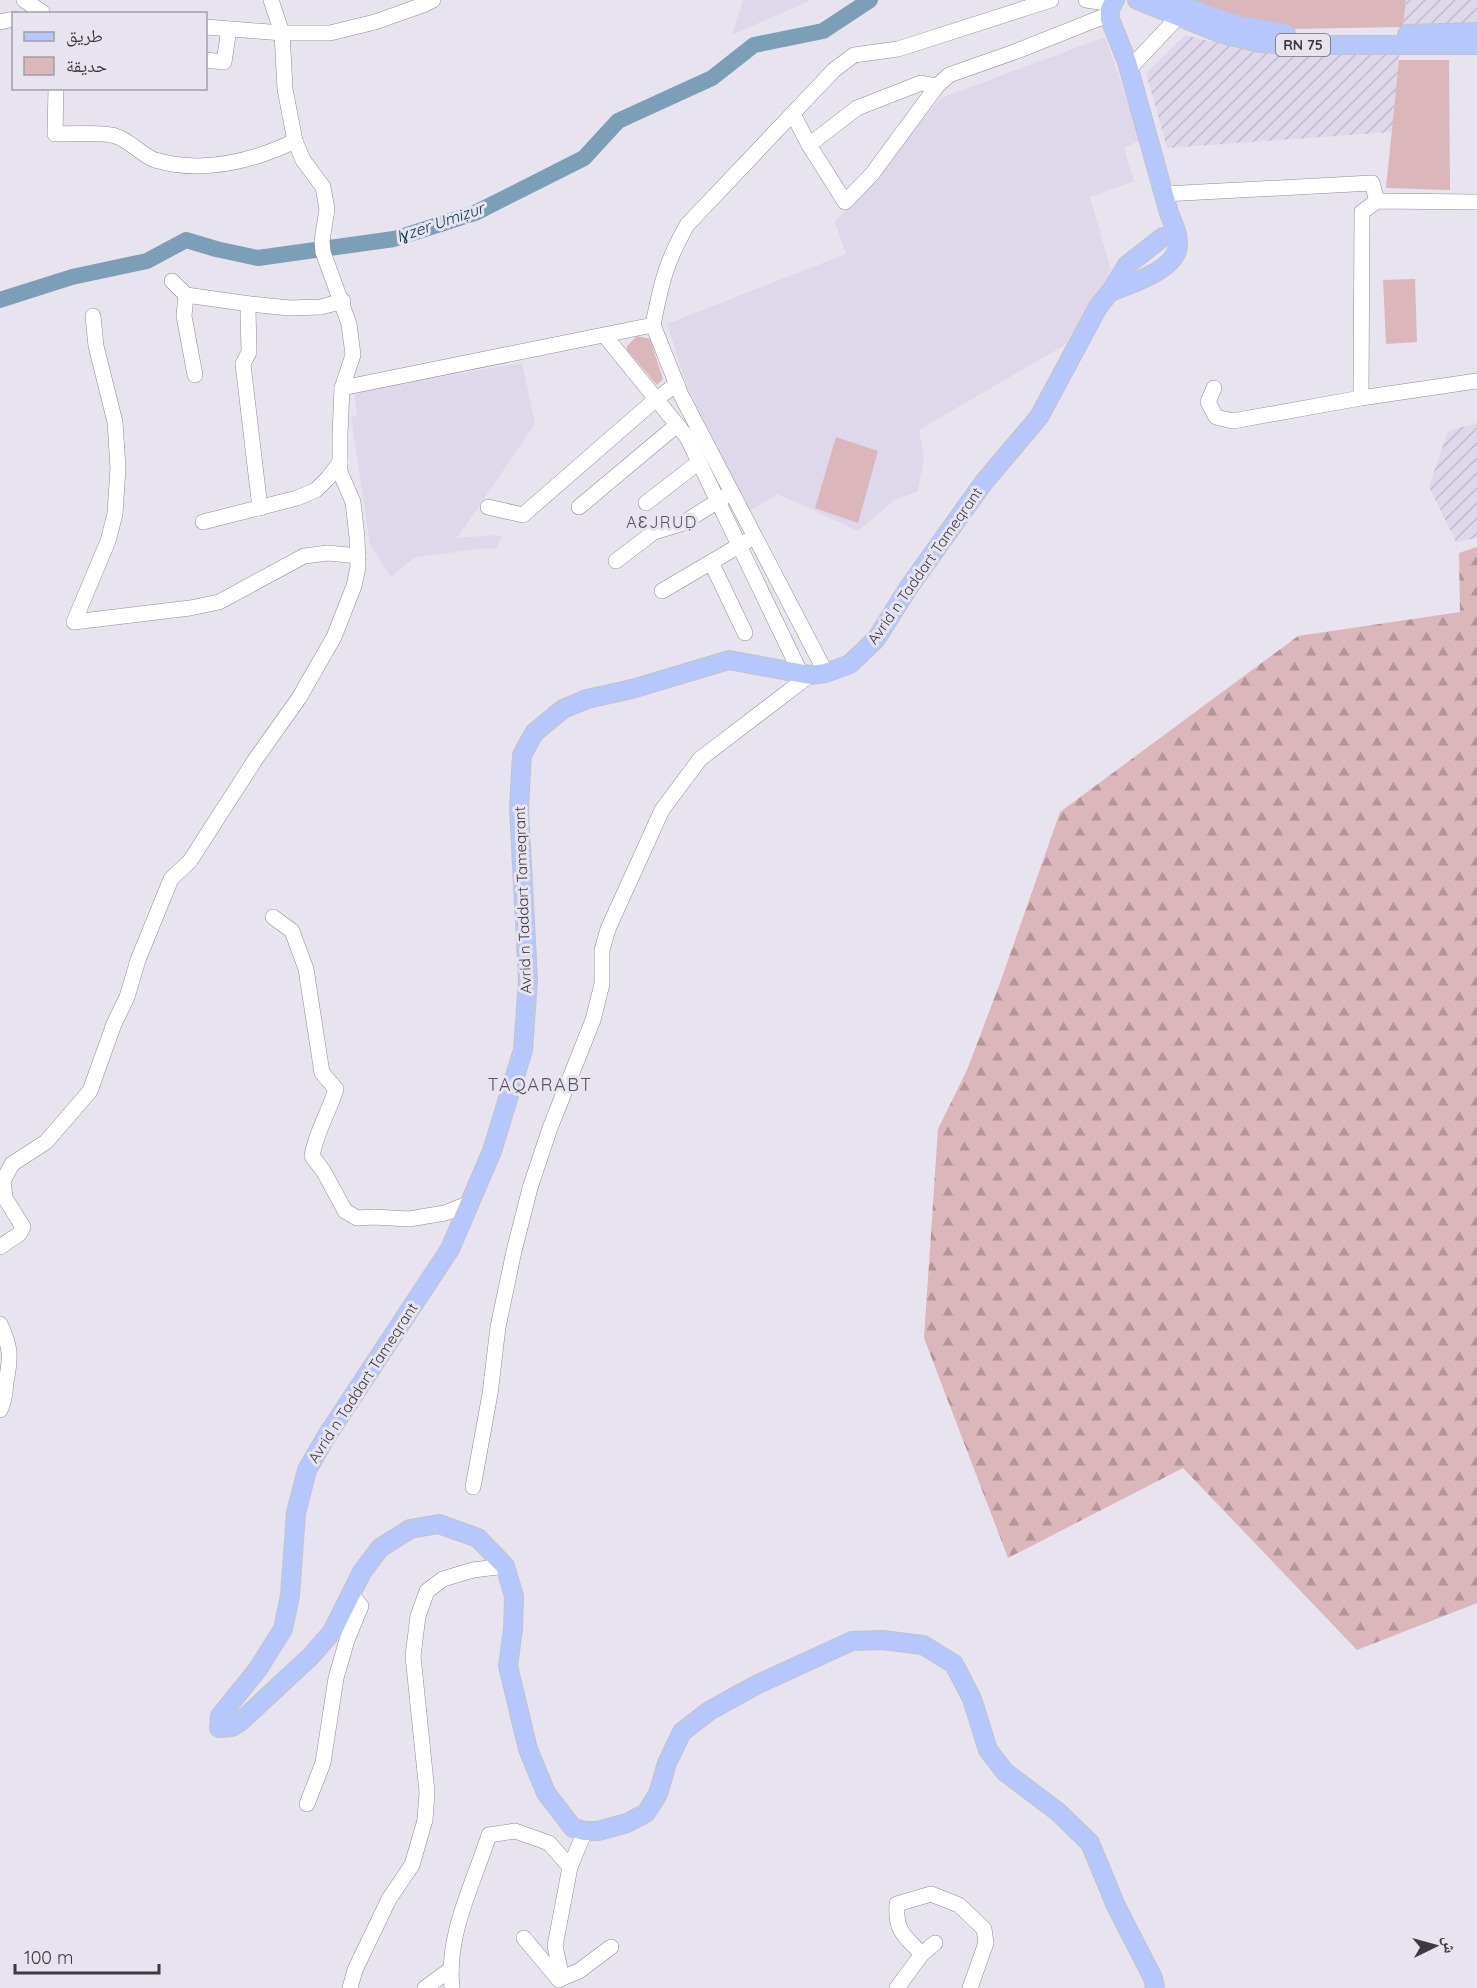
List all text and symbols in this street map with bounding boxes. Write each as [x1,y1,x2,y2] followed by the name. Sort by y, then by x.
[12,12,207,90] legend
[66,24,103,47] text: طريق
[1276,34,1330,56] road number: RN 75
[66,54,107,77] text: حديقة
[394,197,488,246] water label: Iɣzer Umiẓur
[863,484,986,648] street label: Avrid n Taddart Tameqrant
[626,512,698,532] district label: AƐJRUḌ
[510,806,535,994] street label: Avrid n Taddart Tameqrant
[487,1073,593,1096] district label: TAQARABT
[304,1299,422,1466] street label: Avrid n Taddart Tameqrant
[1405,1916,1465,1976] north arrow
[1439,1935,1461,1954] text: ش
[15,1937,159,1975] scale bar
[24,1946,73,1969] text: 100 m

